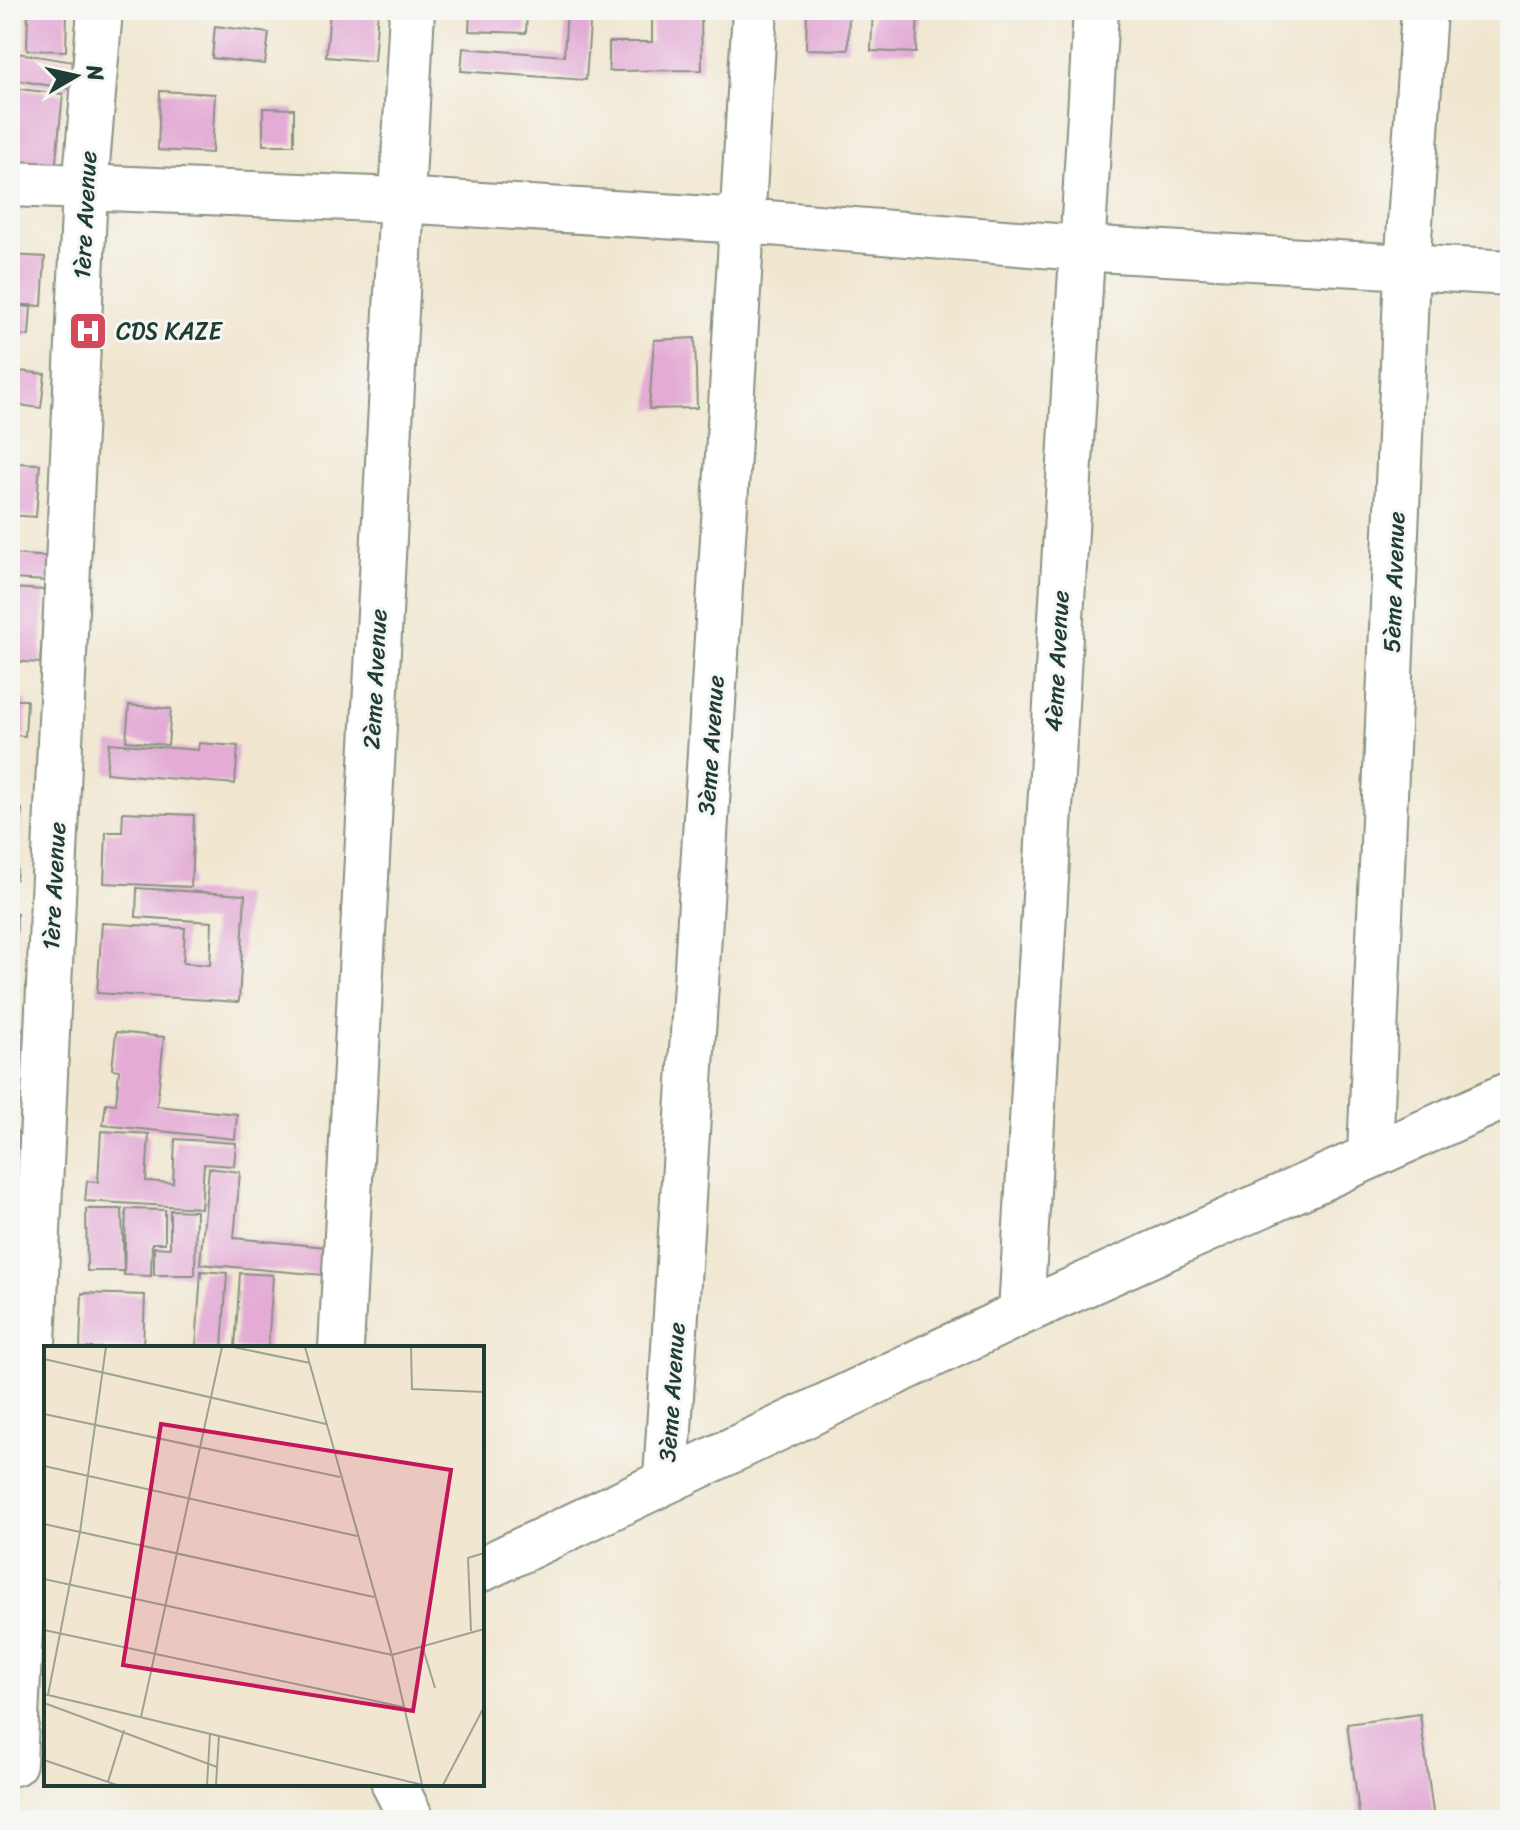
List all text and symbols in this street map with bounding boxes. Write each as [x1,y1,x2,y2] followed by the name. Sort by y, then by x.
[36,36,116,116] north arrow
[75,61,116,84] text: N
[61,150,109,280] street label: 1ère Avenue
[67,310,109,352] hospital icon: CDS KAZE
[116,310,224,352] place label: CDS KAZE
[1371,511,1417,653] street label: 5ème Avenue
[1032,589,1082,733] street label: 4ème Avenue
[350,608,400,750] street label: 2ème Avenue
[685,674,737,816] street label: 3ème Avenue
[30,821,78,951] street label: 1ère Avenue
[646,1321,698,1463] street label: 3ème Avenue
[44,1346,484,1786] inset map

